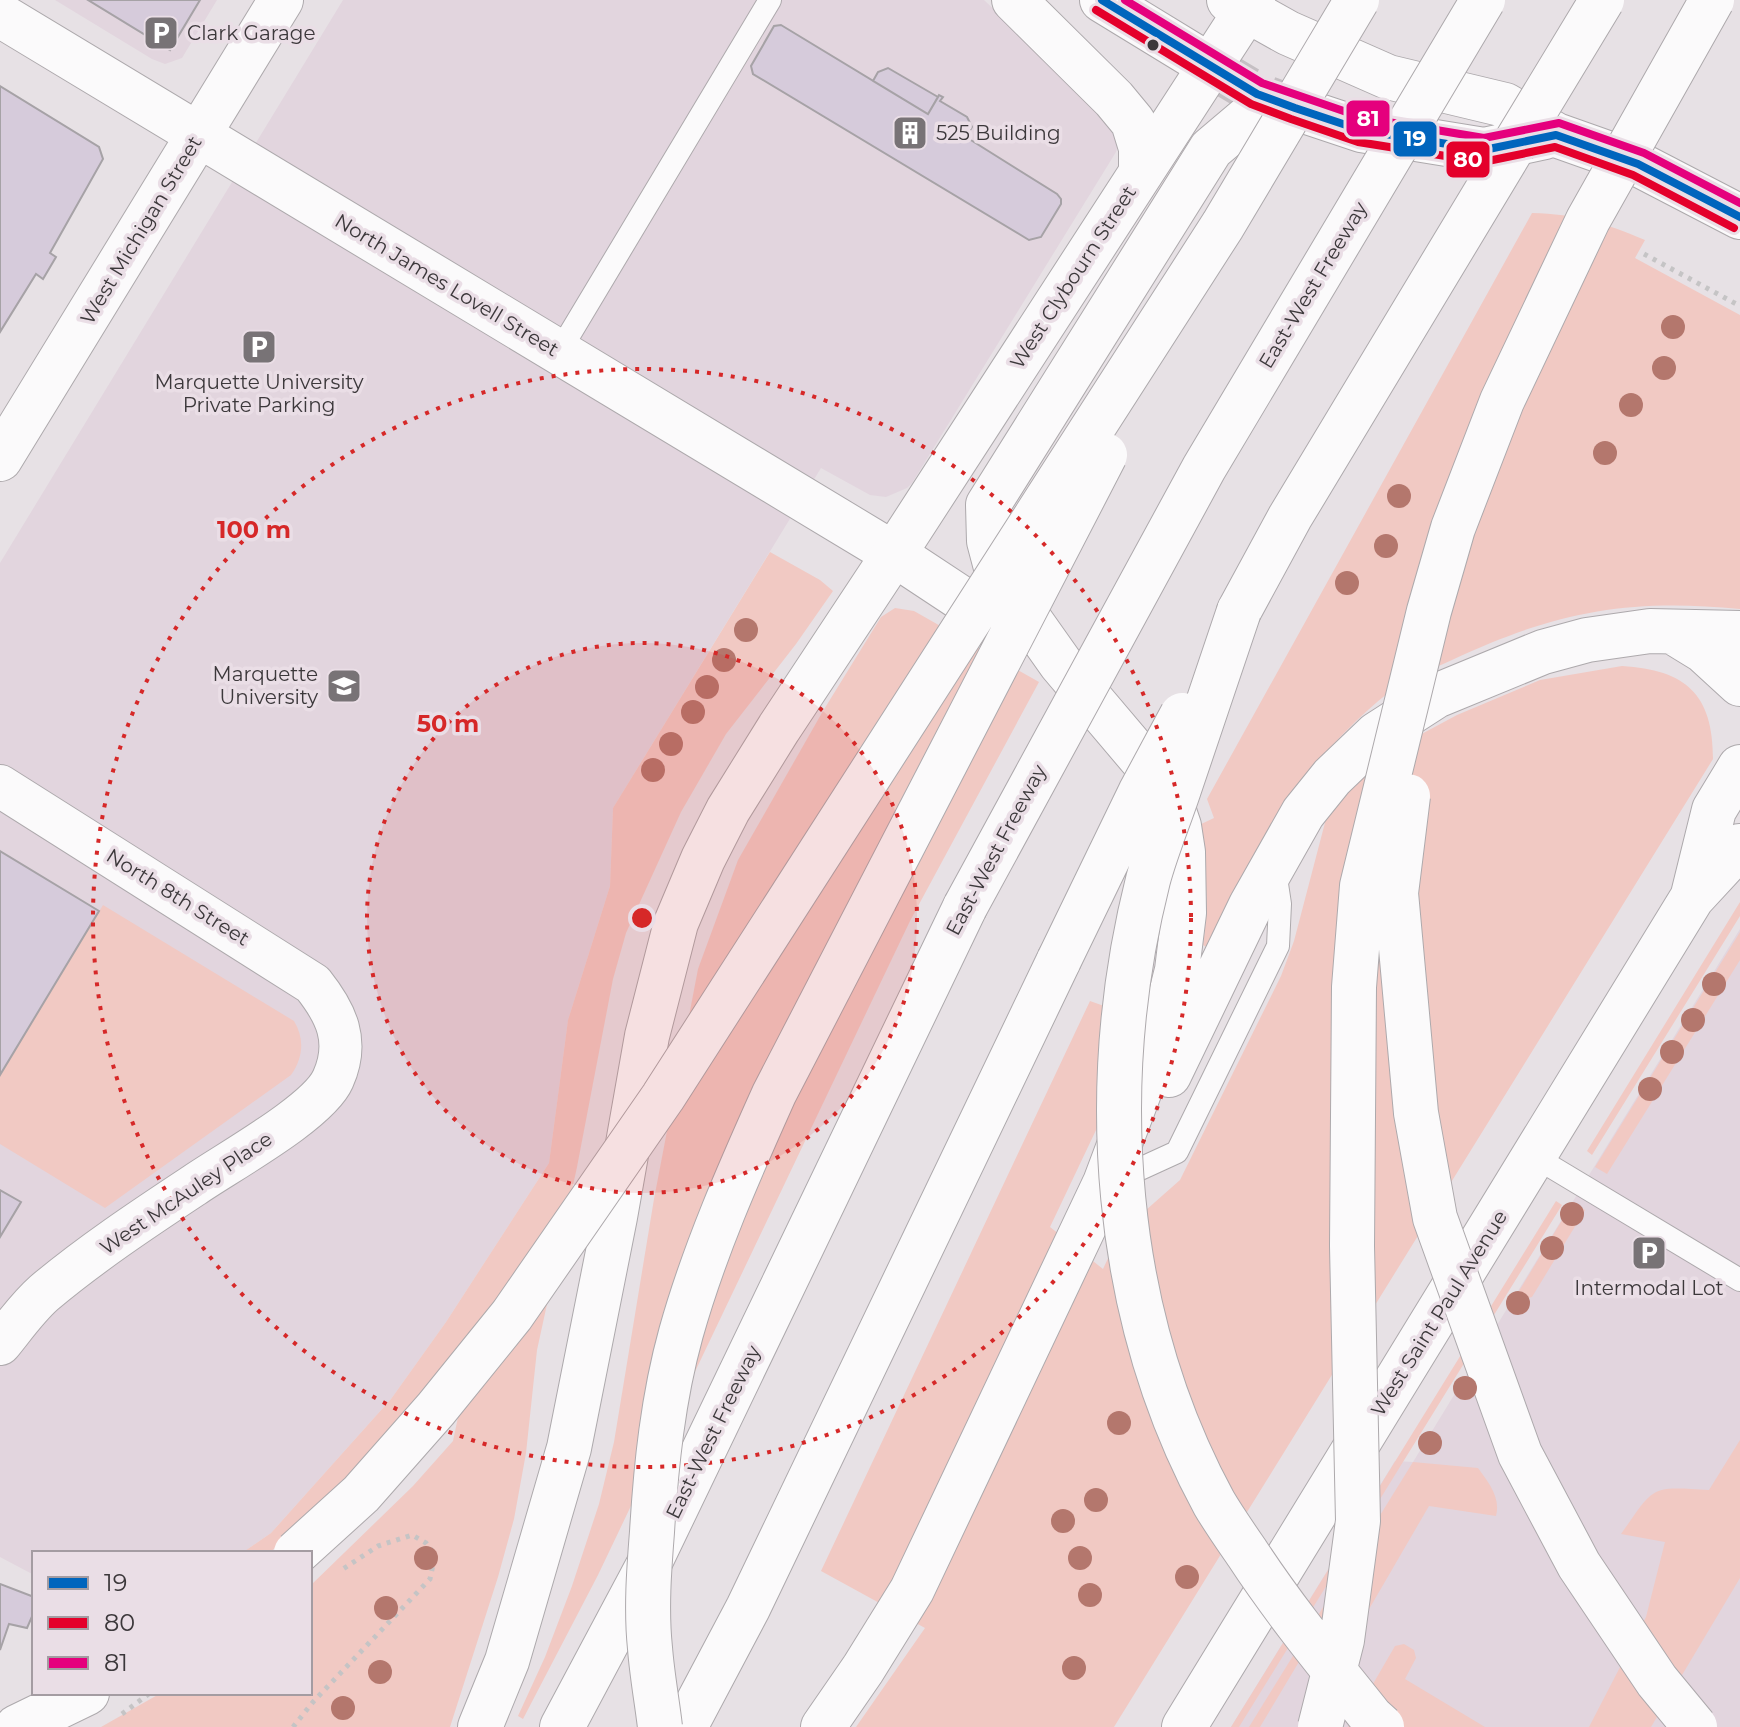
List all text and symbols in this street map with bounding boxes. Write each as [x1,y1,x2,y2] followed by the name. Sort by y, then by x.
[142,14,180,52] parking icon: Clark Garage
[187,21,315,45] place label: Clark Garage
[1145,37,1161,53] unlabelled marker
[1345,99,1391,138] line badge: 81
[1356,105,1380,132] text: 81
[891,114,929,152] building icon: 525 Building
[1392,120,1438,158] line badge: 19
[936,121,1061,145] place label: 525 Building
[1404,125,1426,152] text: 19
[75,131,207,329] street label: West Michigan Street
[1445,140,1491,179] line badge: 80
[1453,146,1483,173] text: 80
[1005,181,1141,373] street label: West Clybourn Street
[1254,197,1372,373] street label: East-West Freeway
[331,209,563,361] street label: North James Lovell Street
[240,328,278,366] parking icon: Marquette University Private Parking
[154,370,364,417] place label: Marquette University Private Parking
[217,515,291,544] text: 100 m
[213,662,318,709] place label: Marquette University
[325,667,363,705] school or university icon: Marquette University
[417,709,479,738] text: 50 m
[941,760,1051,939] street label: East-West Freeway
[102,843,254,951] street label: North 8th Street
[628,904,656,932] centre of rings
[95,1126,277,1260] street label: West McAuley Place
[1366,1206,1512,1420] street label: West Saint Paul Avenue
[1630,1234,1668,1272] parking icon: Intermodal Lot
[1574,1276,1724,1300] place label: Intermodal Lot
[661,1341,765,1523] street label: East-West Freeway
[32,1551,312,1695] legend
[104,1568,127,1597] text: 19
[104,1608,135,1637] text: 80
[104,1648,128,1677] text: 81

